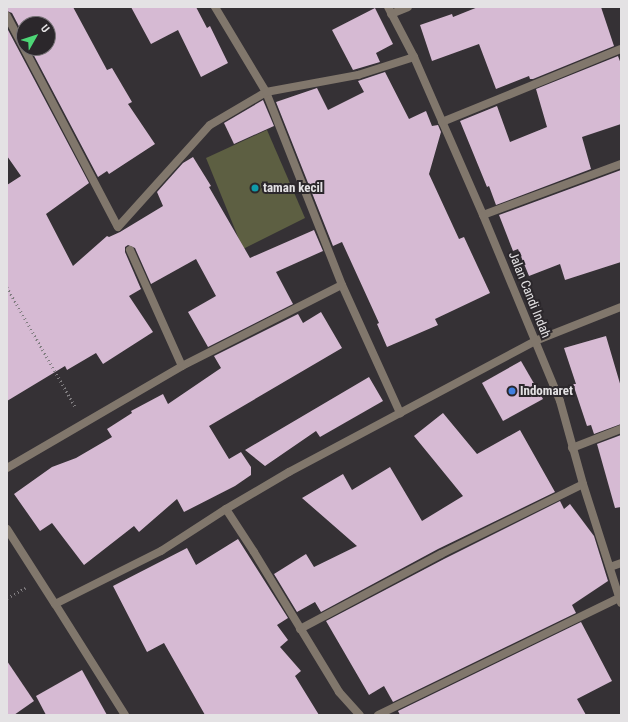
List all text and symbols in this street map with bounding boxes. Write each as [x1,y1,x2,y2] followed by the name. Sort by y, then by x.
[16,16,56,56] north arrow
[38,22,52,35] text: U
[263,180,323,196] place label: taman kecil
[250,183,260,193] marker: taman kecil
[505,250,553,340] street label: Jalan Candi Indah
[520,383,573,399] place label: Indomaret
[507,386,517,396] marker: Indomaret

